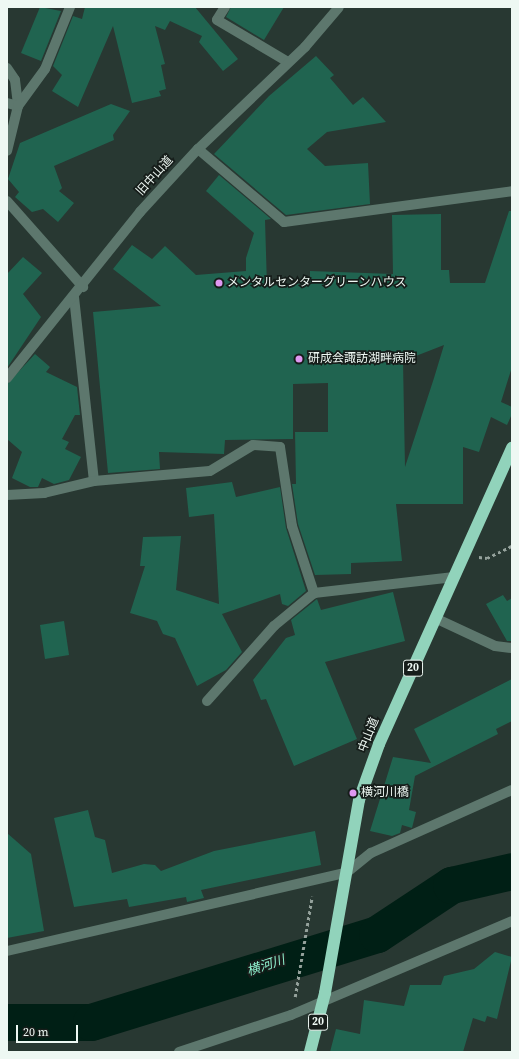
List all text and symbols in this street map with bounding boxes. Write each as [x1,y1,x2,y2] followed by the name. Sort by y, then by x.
[134,153,176,199] street label: 旧中山道
[227,276,407,290] place label: メンタルセンターグリーンハウス
[214,278,224,288] marker: メンタルセンターグリーンハウス
[308,352,416,366] place label: 研成会諏訪湖畔病院
[293,353,305,365] marker: 研成会諏訪湖畔病院
[403,659,423,677] road number: 20
[356,716,382,754] street label: 中山道
[361,786,409,800] place label: 横河川橋
[348,788,358,798] marker: 横河川橋
[245,953,287,979] water label: 横河川
[308,1013,328,1031] road number: 20
[18,1017,80,1043] scale bar
[23,1024,49,1040] text: 20 m

